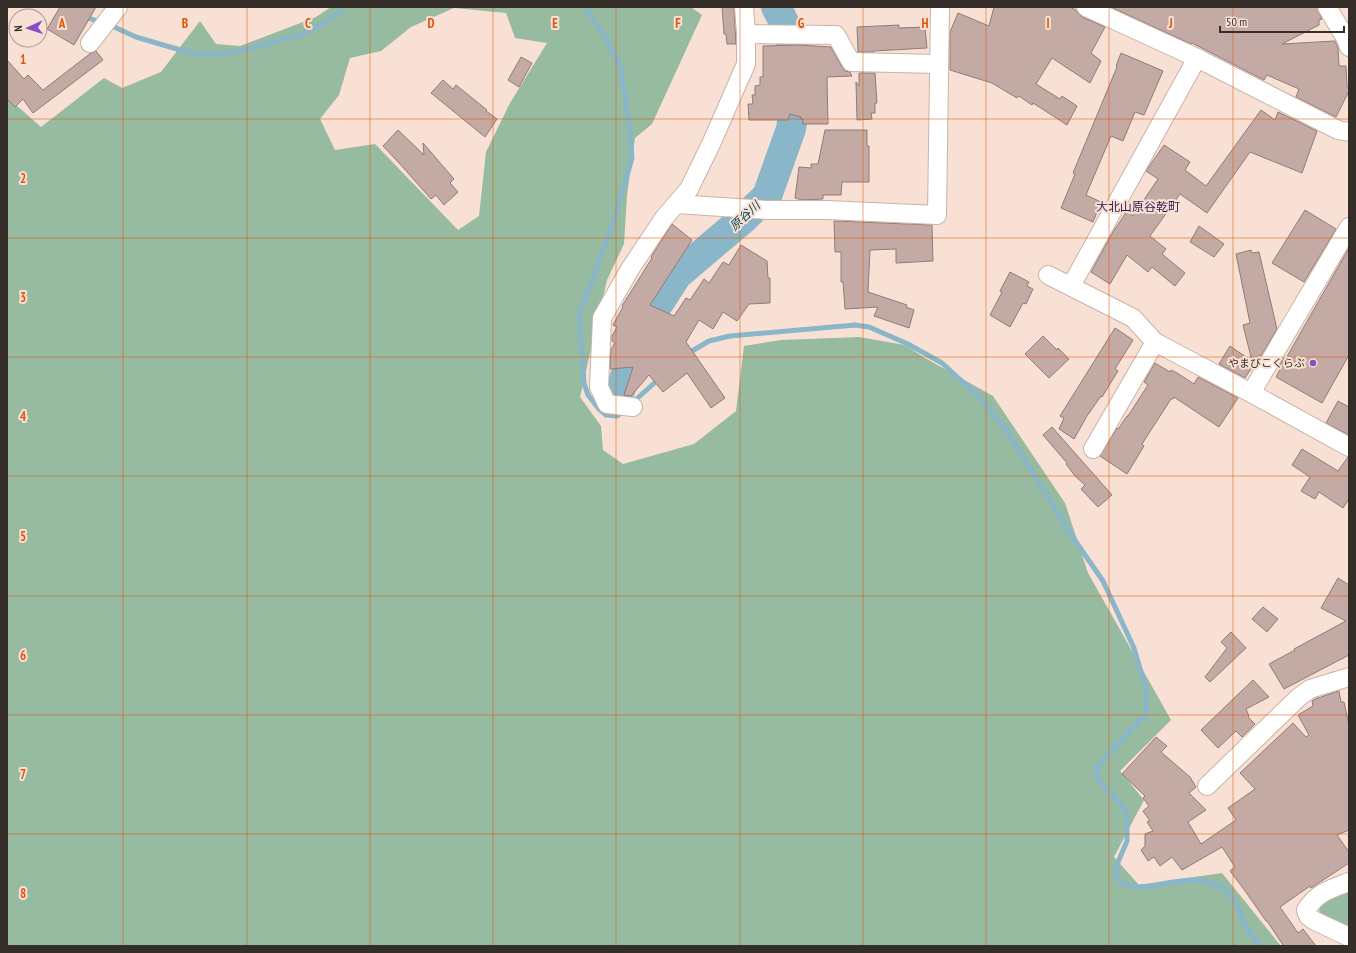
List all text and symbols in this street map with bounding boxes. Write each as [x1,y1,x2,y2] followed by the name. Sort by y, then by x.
[8,8,48,48] north arrow
[1220,8,1344,34] scale bar
[1226,14,1247,29] text: 50 m
[58,15,66,32] text: A
[182,15,188,32] text: B
[305,15,311,32] text: C
[428,15,435,32] text: D
[552,15,558,32] text: E
[675,15,681,32] text: F
[798,15,805,32] text: G
[922,15,929,32] text: H
[1046,15,1050,32] text: I
[1168,15,1173,32] text: J
[11,25,25,32] text: N
[20,51,26,68] text: 1
[20,170,26,187] text: 2
[726,197,764,233] water label: 原谷川
[1096,199,1180,214] district label: 大北山原谷乾町
[20,289,26,306] text: 3
[1228,356,1305,370] place label: やまびこくらぶ
[1308,358,1318,368] marker: やまびこくらぶ
[20,408,27,425] text: 4
[20,528,26,545] text: 5
[20,647,26,664] text: 6
[20,766,26,783] text: 7
[20,885,26,902] text: 8

